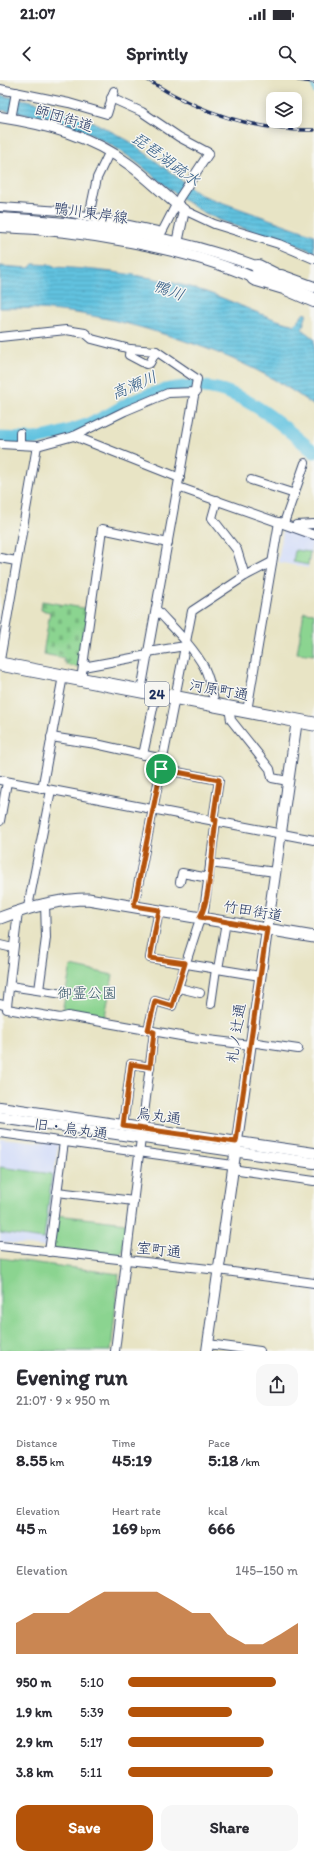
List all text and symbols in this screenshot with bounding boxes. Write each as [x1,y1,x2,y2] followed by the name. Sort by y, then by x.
[20,5,55,23] text: 21:07
[16,43,38,65] icon: back
[126,43,188,65] text: Sprintly
[276,43,298,65] icon: search
[266,92,302,128] map controls
[266,92,302,128] button: layers
[33,101,95,135] street label: 師団街道
[128,128,204,190] water label: 琵琶湖疏水
[53,199,129,227] street label: 鴨川東岸線
[151,276,187,304] water label: 鴨川
[108,367,160,403] water label: 高瀬川
[188,676,250,704] street label: 河原町通
[145,682,169,706] road number: 24
[144,752,178,786] pin
[150,758,172,780] icon: arrive
[222,897,284,925] street label: 竹田街道
[57,984,117,1002] park label: 御霊公園
[223,1002,249,1064] street label: 札ノ辻通
[135,1104,183,1128] street label: 烏丸通
[33,1115,109,1143] street label: 旧・烏丸通
[136,1239,182,1261] street label: 室町通
[16,1364,128,1391] text: Evening run
[256,1364,298,1406] button: share
[16,1393,110,1408] text: 21:07 · 9 × 950 m
[16,1437,57,1450] text: Distance
[112,1437,135,1450] text: Time
[208,1437,230,1450] text: Pace
[16,1450,47,1470] text: 8.55
[112,1450,152,1470] text: 45:19
[208,1450,238,1470] text: 5:18
[47,1456,64,1469] text: km
[238,1456,260,1469] text: /km
[16,1505,60,1518] text: Elevation
[112,1505,161,1518] text: Heart rate
[208,1505,228,1518] text: kcal
[16,1518,35,1538] text: 45
[112,1518,138,1538] text: 169
[208,1518,235,1538] text: 666
[35,1524,47,1537] text: m
[138,1524,161,1537] text: bpm
[16,1563,68,1578] text: Elevation
[235,1563,298,1578] text: 145–150 m
[16,1675,52,1690] text: 950 m
[80,1675,104,1690] text: 5:10
[16,1705,52,1720] text: 1.9 km
[80,1705,104,1720] text: 5:39
[16,1735,53,1750] text: 2.9 km
[80,1735,103,1750] text: 5:17
[16,1765,54,1780] text: 3.8 km
[80,1765,102,1780] text: 5:11
[16,1805,153,1851] button: Save
[161,1805,298,1851] button: Share

